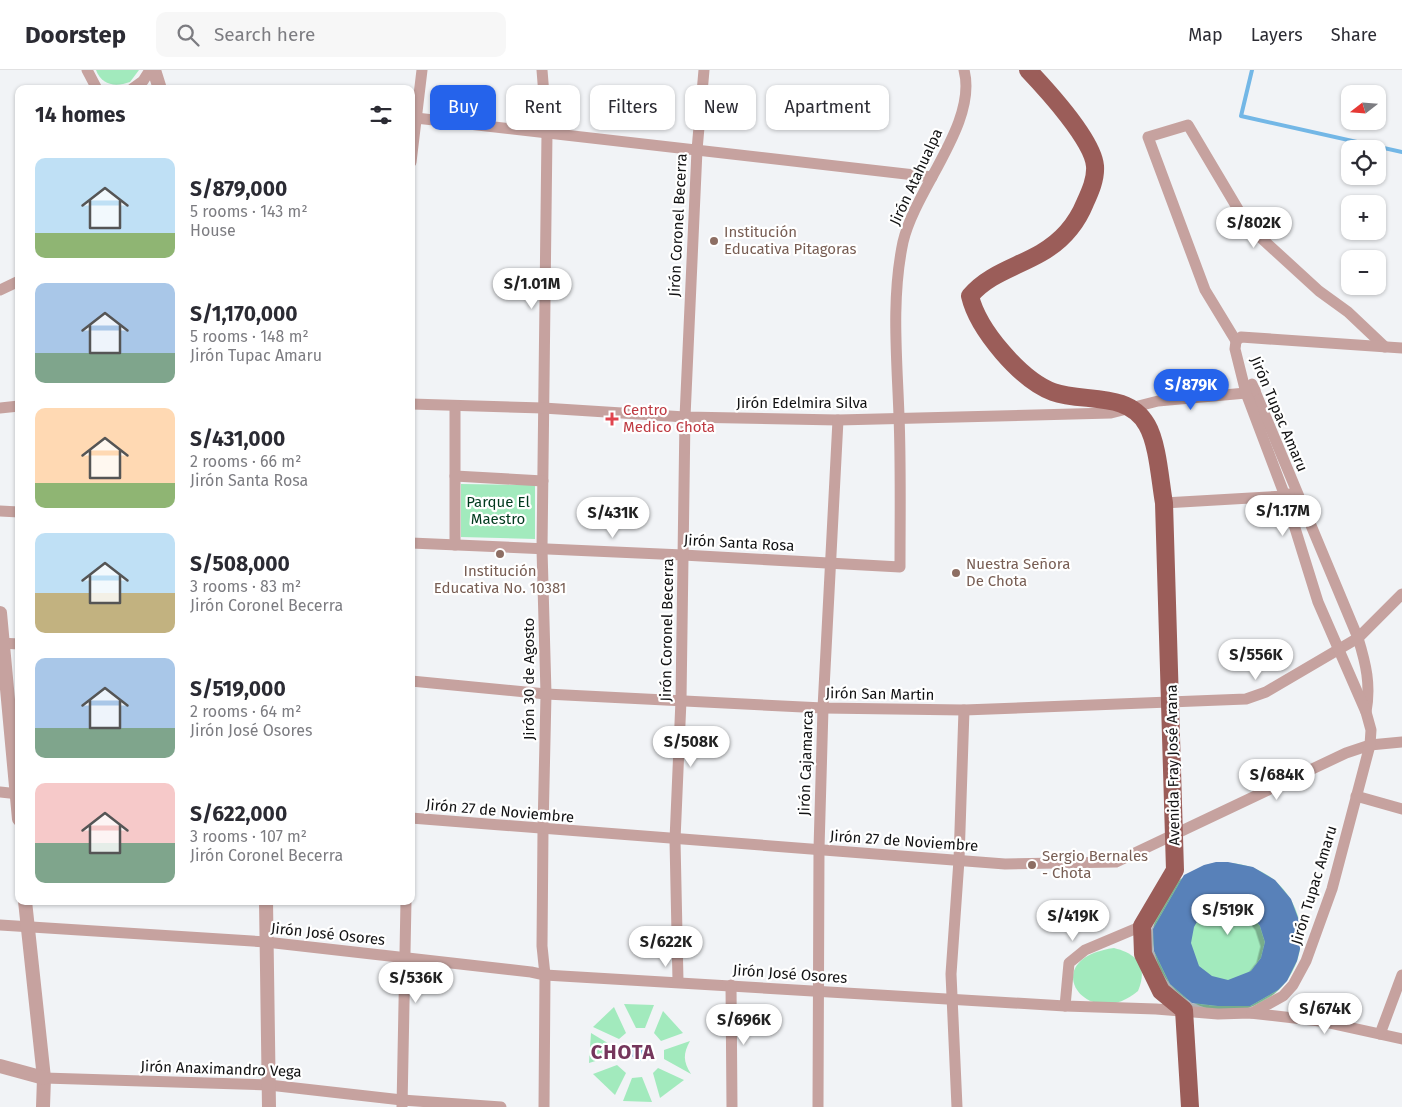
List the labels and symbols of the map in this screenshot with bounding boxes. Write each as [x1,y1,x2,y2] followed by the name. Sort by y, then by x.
[1341,85,1386,130] north arrow
[886,126,946,228] street label: Jirón Atahualpa
[665,153,691,297] street label: Jirón Coronel Becerra
[1213,206,1295,249] pin: S/802K
[724,223,856,258] place label: Institución Educativa Pitagoras
[708,235,720,247] marker: Institución Educativa Pitagoras
[486,268,578,310] pin: S/1.01M
[1247,354,1311,474] street label: Jirón Tupac Amaru
[1150,368,1232,411] pin: S/879K
[736,394,868,412] street label: Jirón Edelmira Silva
[623,401,715,436] place label: Centro Medico Chota
[605,412,619,426] marker: Centro Medico Chota
[466,493,530,528] park label: Parque El Maestro
[1237,494,1329,537] pin: S/1.17M
[572,496,654,539] pin: S/431K
[683,531,795,555] street label: Jirón Santa Rosa
[494,548,506,560] marker: Institución Educativa No. 10381
[966,555,1070,590] place label: Nuestra Señora De Chota
[657,558,677,702] street label: Jirón Coronel Becerra
[434,562,566,597] place label: Institución Educativa No. 10381
[950,567,962,579] marker: Nuestra Señora De Chota
[520,618,538,740] street label: Jirón 30 de Agosto
[1215,638,1297,681] pin: S/556K
[825,684,935,704] street label: Jirón San Martin
[1163,684,1183,846] street label: Avenida Fray José Arana
[795,710,817,816] street label: Jirón Cajamarca
[650,726,732,768] pin: S/508K
[1236,758,1318,801] pin: S/684K
[425,796,575,826] street label: Jirón 27 de Noviembre
[1287,823,1341,947] street label: Jirón Tupac Amaru
[829,827,979,855] street label: Jirón 27 de Noviembre
[1042,847,1148,882] place label: Sergio Bernales - Chota
[1026,859,1038,871] marker: Sergio Bernales - Chota
[1187,894,1269,936] pin: S/519K
[1032,900,1114,942] pin: S/419K
[270,919,386,949] street label: Jirón José Osores
[625,926,707,968] pin: S/622K
[732,961,848,987] street label: Jirón José Osores
[375,962,457,1004] pin: S/536K
[1284,992,1366,1035] pin: S/674K
[703,1004,785,1046] pin: S/696K
[591,1040,655,1064] district label: CHOTA
[140,1057,302,1081] street label: Jirón Anaximandro Vega

